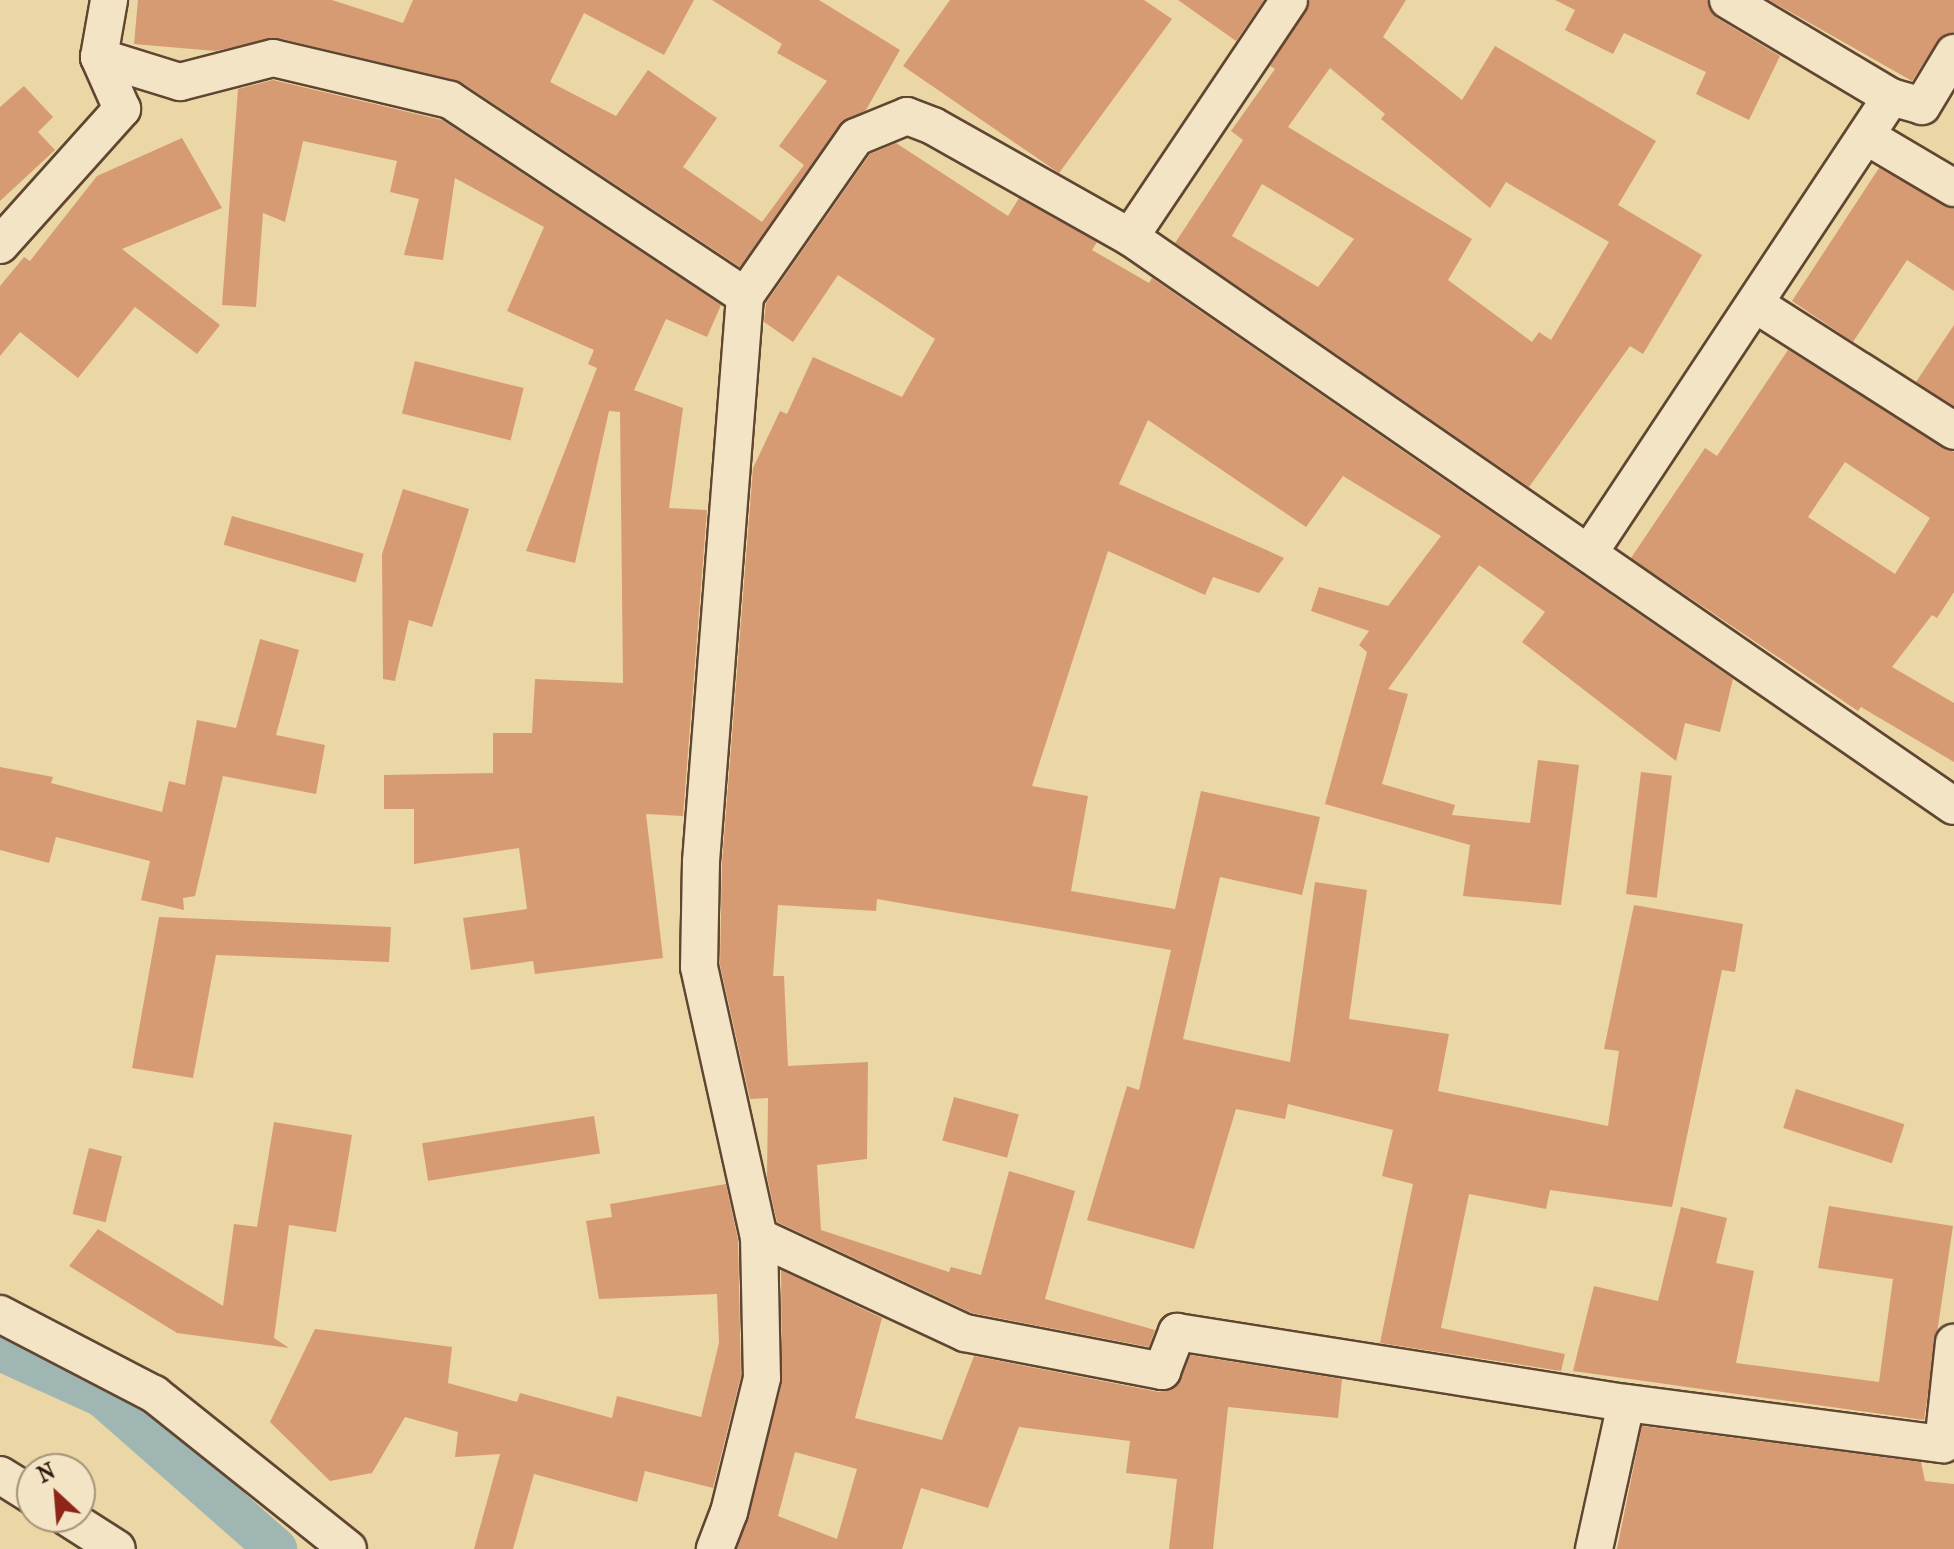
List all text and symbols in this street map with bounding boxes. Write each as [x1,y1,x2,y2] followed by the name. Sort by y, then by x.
[16,1453,96,1533] north arrow
[33,1458,60,1489] text: N

